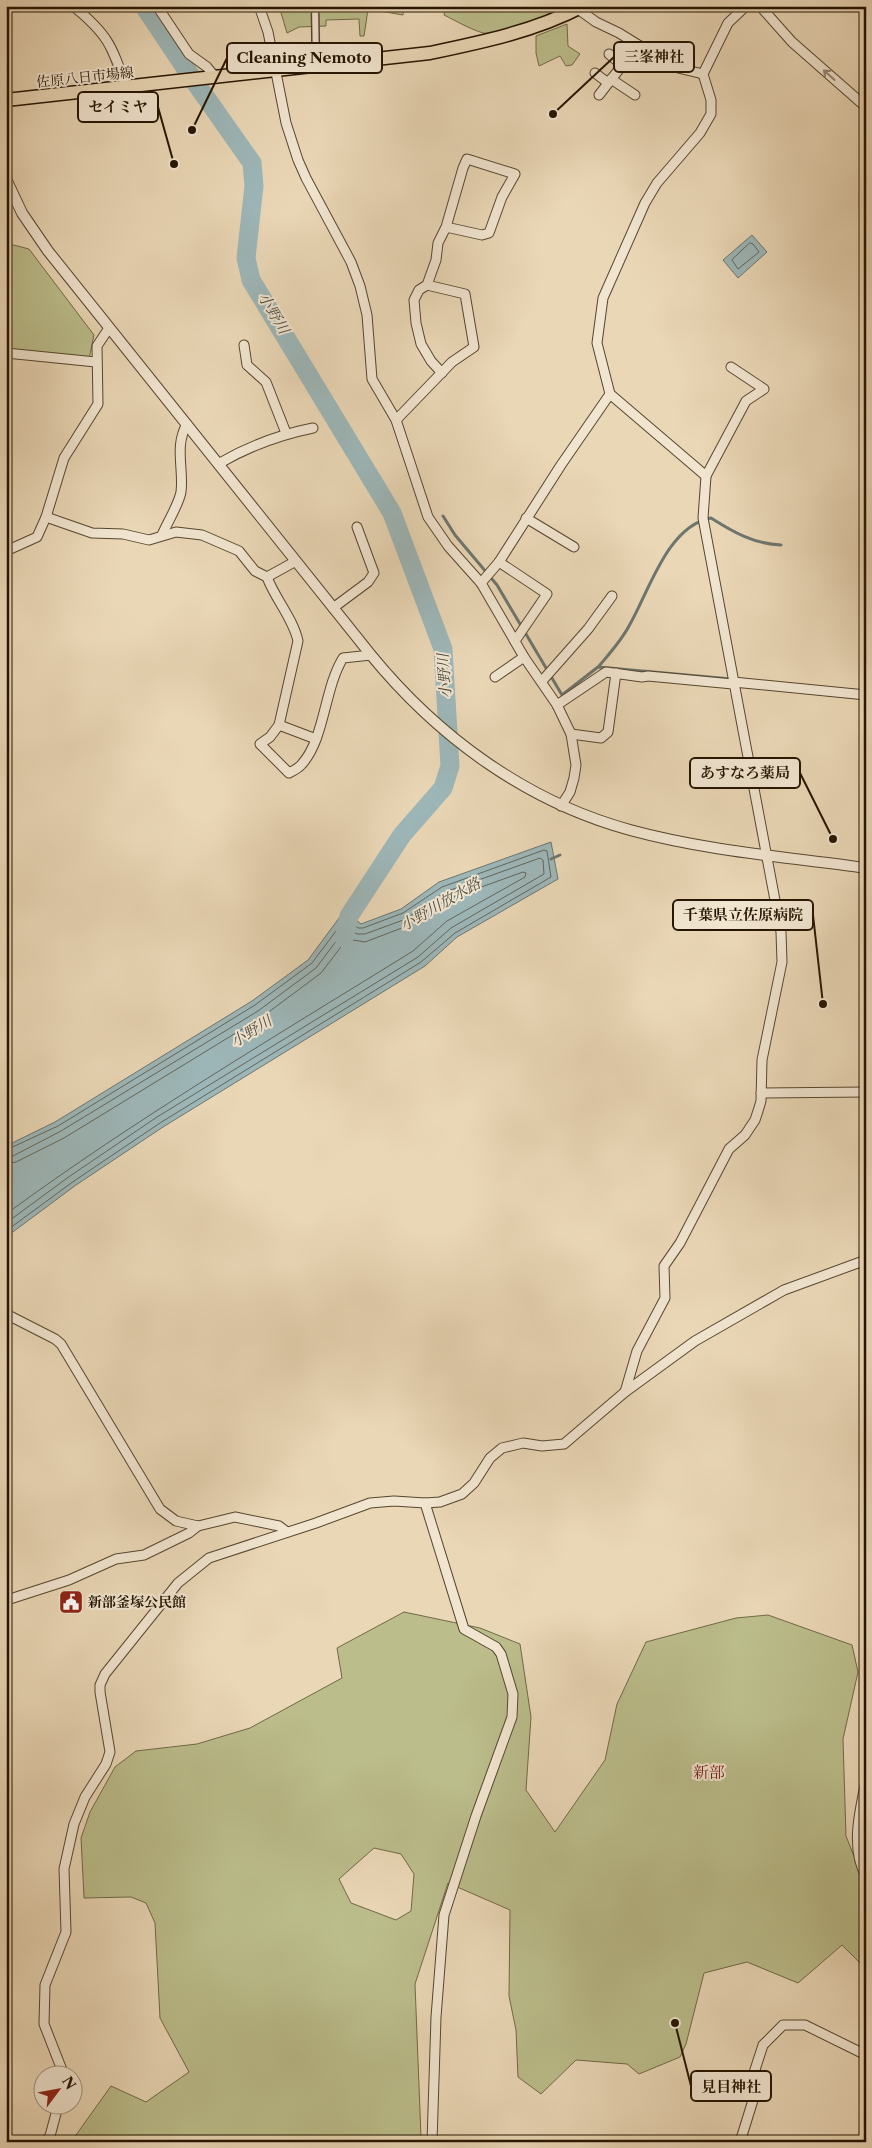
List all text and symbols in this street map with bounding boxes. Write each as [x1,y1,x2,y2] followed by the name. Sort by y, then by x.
[614,42,694,72] callout: 三峯神社
[227,43,382,73] callout: Cleaning Nemoto
[624,47,684,66] text: 三峯神社
[236,48,372,67] text: Cleaning Nemoto
[35,63,135,91] street label: 佐原八日市場線
[823,69,836,81] one-way arrow
[78,92,158,122] callout: セイミヤ
[88,97,148,116] text: セイミヤ
[254,289,295,339] water label: 小野川
[433,651,455,699] water label: 小野川
[690,758,800,788] callout: あすなろ薬局
[700,763,790,782] text: あすなろ薬局
[396,873,485,935] water label: 小野川放水路
[673,900,813,930] callout: 千葉県立佐原病院
[683,905,803,924] text: 千葉県立佐原病院
[227,1010,277,1051] water label: 小野川
[58,1589,84,1615] public building icon: 新部釜塚公民館
[88,1593,186,1611] place label: 新部釜塚公民館
[693,1762,725,1782] district label: 新部
[32,2066,82,2116] north arrow
[691,2071,771,2101] callout: 見目神社
[58,2073,80,2093] text: N
[701,2077,761,2096] text: 見目神社

